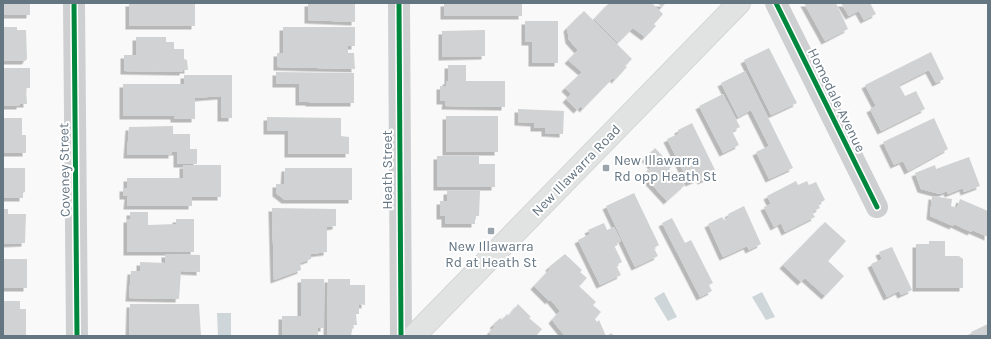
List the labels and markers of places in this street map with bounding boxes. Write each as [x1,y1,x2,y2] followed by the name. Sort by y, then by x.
[614,152,717,185] place label: New Illawarra Rd opp Heath St
[601,163,611,173] marker: New Illawarra Rd opp Heath St
[486,226,496,236] marker: New Illawarra Rd at Heath St
[445,238,537,271] place label: New Illawarra Rd at Heath St

